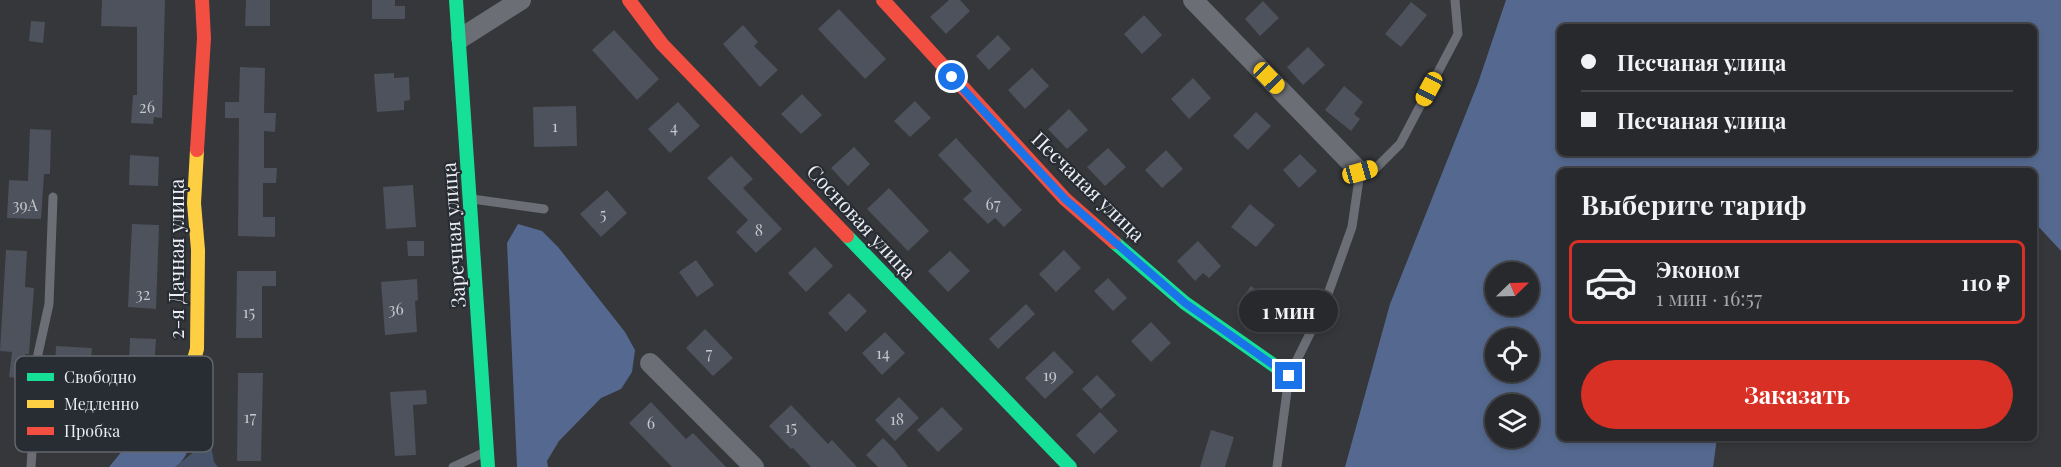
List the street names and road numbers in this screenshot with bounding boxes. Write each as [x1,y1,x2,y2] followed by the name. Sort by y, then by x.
[1027,125,1152,247] street label: Песчаная улица
[802,158,923,284] street label: Сосновая улица
[434,161,471,309] street label: Заречная улица
[162,179,189,339] street label: 2-я Дачная улица

